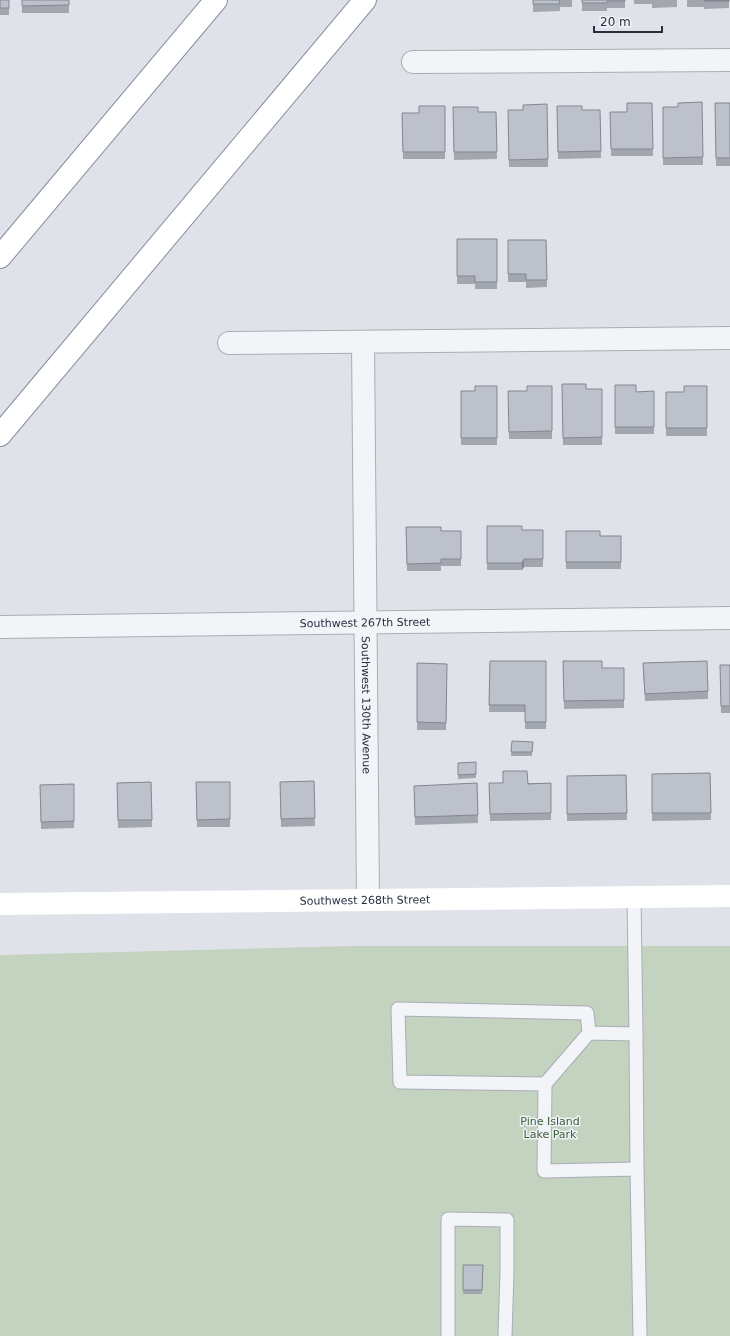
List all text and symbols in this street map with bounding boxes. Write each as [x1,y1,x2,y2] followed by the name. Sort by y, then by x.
[594,8,662,34] scale bar
[600,15,631,29] text: 20 m
[300,616,431,630] street label: Southwest 267th Street
[359,636,373,774] street label: Southwest 130th Avenue
[300,893,431,908] street label: Southwest 268th Street
[520,1115,580,1141] park label: Pine Island Lake Park

